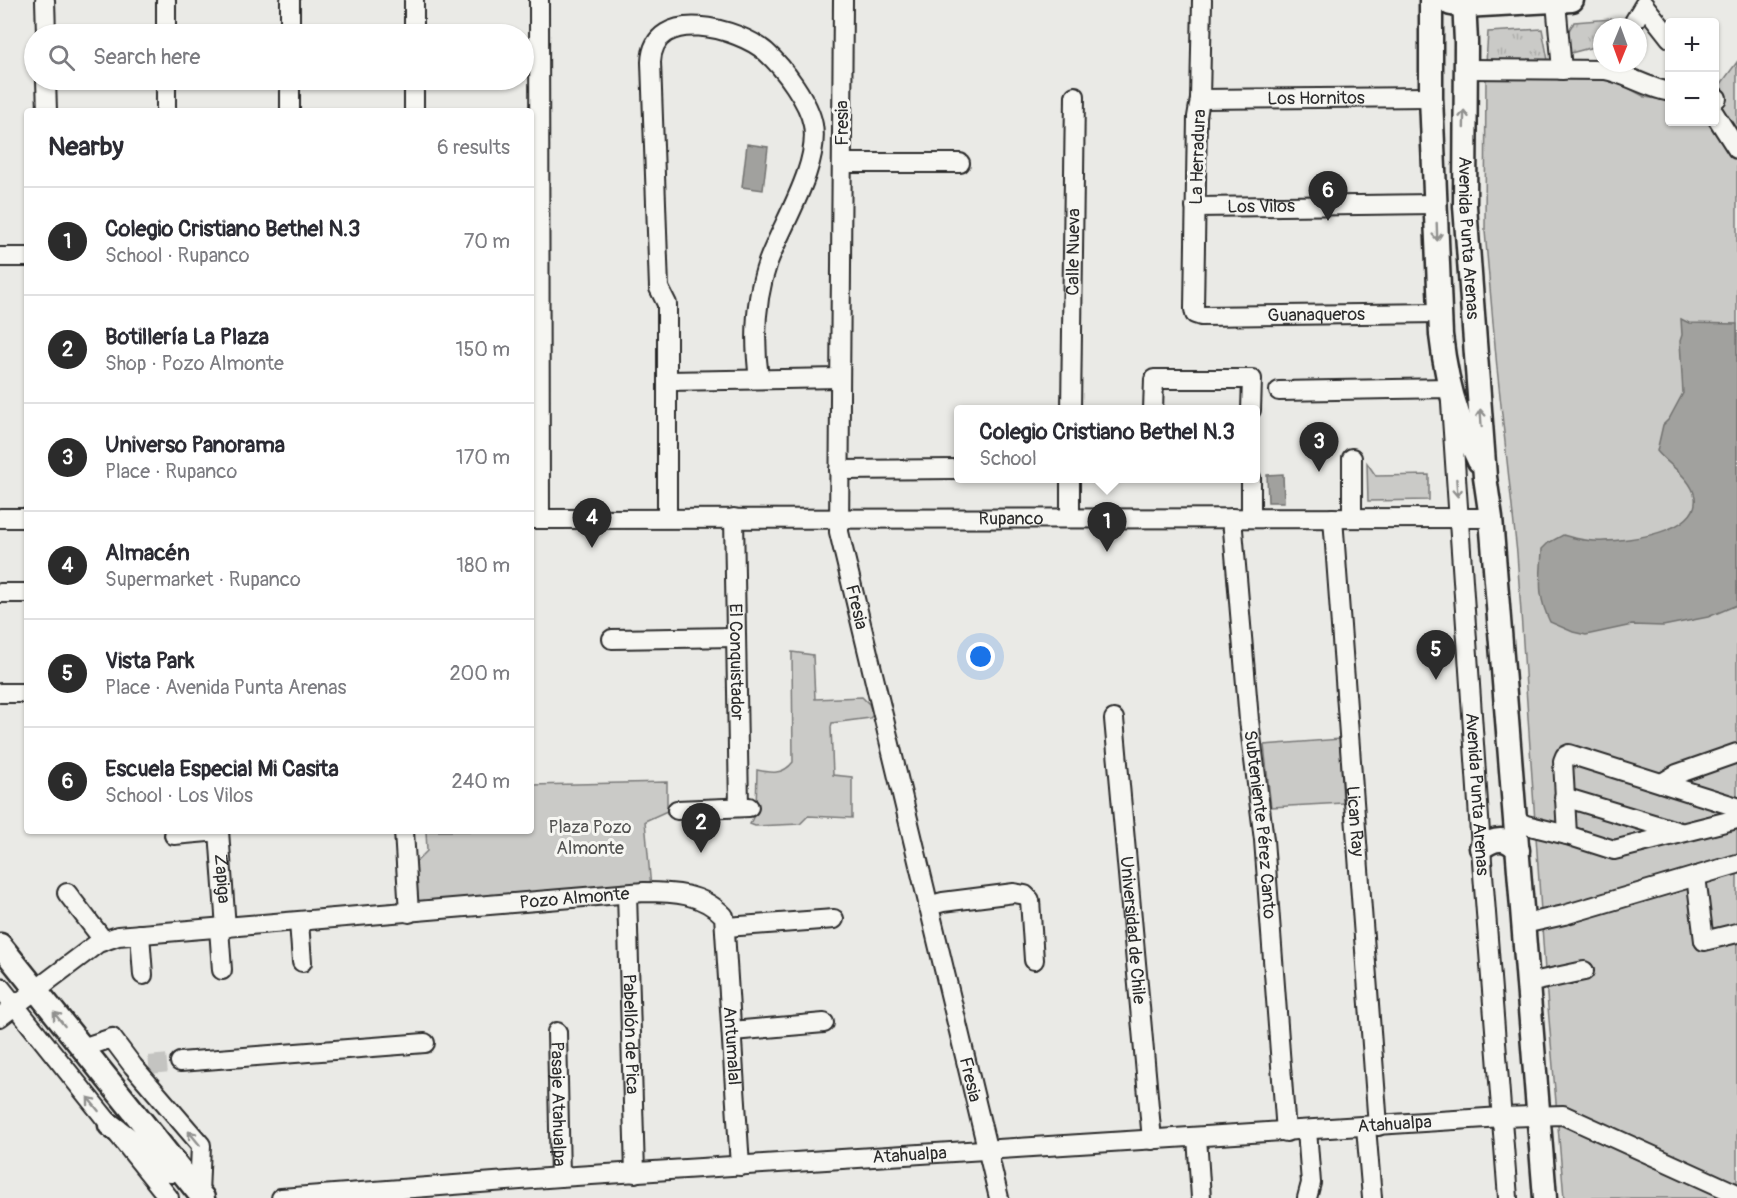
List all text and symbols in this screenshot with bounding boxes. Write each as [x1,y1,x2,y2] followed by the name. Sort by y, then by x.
[1593,18,1647,72] north arrow
[1665,18,1719,126] map controls
[1665,18,1719,72] button: +
[24,24,534,90] search box
[45,41,78,74] icon: search
[93,43,200,71] text: Search here
[1665,72,1719,126] button: −
[1267,86,1365,110] street label: Los Hornitos
[831,100,854,146] street label: Fresia
[1185,109,1211,205] street label: La Herradura
[1458,109,1470,129] one-way arrow
[48,131,124,163] text: Nearby
[437,135,510,160] text: 6 results
[1454,156,1485,320] street label: Avenida Punta Arenas
[1308,172,1348,221] pin: 6
[1227,194,1295,218] street label: Los Vilos
[1061,208,1085,296] street label: Calle Nueva
[105,215,360,243] text: Colegio Cristiano Bethel N.3
[1431,221,1442,241] one-way arrow
[64,229,71,254] text: 1
[464,229,510,254] text: 70 m
[105,243,250,268] text: School · Rupanco
[1267,302,1365,327] street label: Guanaqueros
[105,323,269,351] text: Botillería La Plaza
[62,337,73,362] text: 2
[456,337,510,362] text: 150 m
[105,351,284,376] text: Shop · Pozo Almonte
[954,405,1260,483] popup
[1475,409,1486,429] one-way arrow
[979,418,1235,446] text: Colegio Cristiano Bethel N.3
[1300,422,1338,472] pin: 3
[105,431,285,459] text: Universo Panorama
[62,445,73,470] text: 3
[456,445,510,470] text: 170 m
[979,446,1037,471] text: School
[105,459,237,484] text: Place · Rupanco
[1452,478,1463,497] one-way arrow
[572,498,612,548] pin: 4
[1088,502,1126,552] pin: 1
[979,507,1044,530] street label: Rupanco
[105,539,190,567] text: Almacén
[62,553,73,578] text: 4
[456,553,510,578] text: 180 m
[105,567,301,592] text: Supermarket · Rupanco
[840,582,873,632] street label: Fresia
[724,603,749,721] street label: El Conquistador
[1416,630,1456,680] pin: 5
[966,642,995,671] your location
[105,647,194,675] text: Vista Park
[62,661,73,686] text: 5
[449,661,510,686] text: 200 m
[105,675,346,700] text: Place · Avenida Punta Arenas
[1460,712,1495,876] street label: Avenida Punta Arenas
[1239,729,1281,920] street label: Subteniente Pérez Canto
[105,755,339,783] text: Escuela Especial Mi Casita
[62,769,73,794] text: 6
[451,769,510,794] text: 240 m
[105,783,253,808] text: School · Los Vilos
[1341,785,1370,858] street label: Lican Ray
[682,804,720,853] pin: 2
[549,816,632,860] park label: Plaza Pozo Almonte
[209,853,236,904] street label: Zapiga
[1115,855,1151,1005] street label: Universidad de Chile
[519,882,630,914] street label: Pozo Almonte
[618,973,644,1094] street label: Pabellón de Pica
[718,1006,746,1086] street label: Antumalal
[53,1011,66,1027] one-way arrow
[546,1041,571,1167] street label: Pasaje Atahualpa
[954,1055,987,1104] street label: Fresia
[87,1096,100,1112] one-way arrow
[1357,1110,1432,1138] street label: Atahualpa
[188,1130,201,1146] one-way arrow
[872,1141,947,1169] street label: Atahualpa

